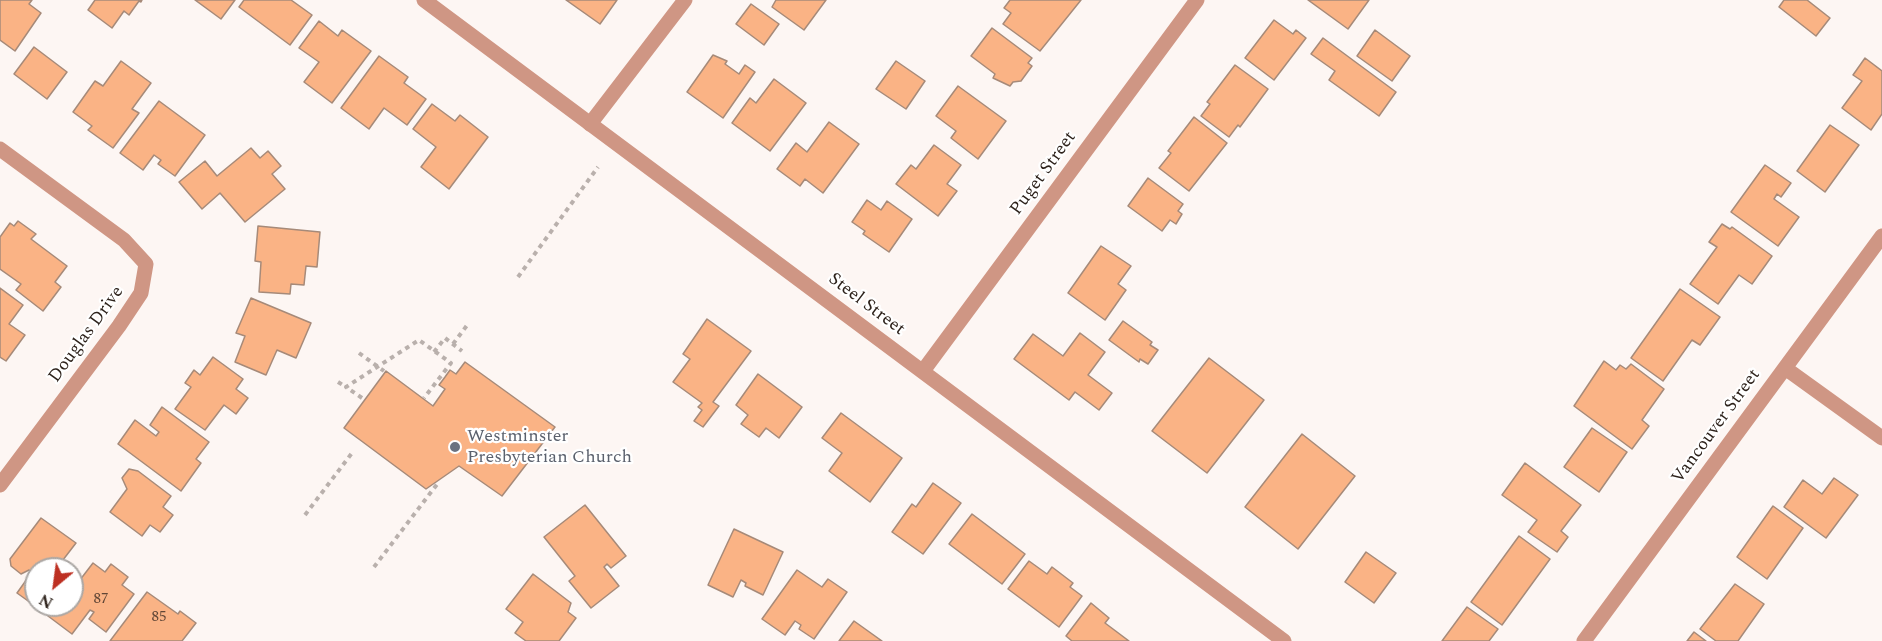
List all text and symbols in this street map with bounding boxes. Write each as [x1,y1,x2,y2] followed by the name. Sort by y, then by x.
[1006,128,1082,220] street label: Puget Street
[823,269,909,341] street label: Steel Street
[45,283,129,387] street label: Douglas Drive
[1668,365,1766,489] street label: Vancouver Street
[467,426,632,468] place label: Westminster Presbyterian Church
[448,440,462,454] marker: Westminster Presbyterian Church
[24,557,84,617] north arrow
[35,587,58,615] text: N
[94,591,108,609] house number: 87
[152,609,166,627] house number: 85

